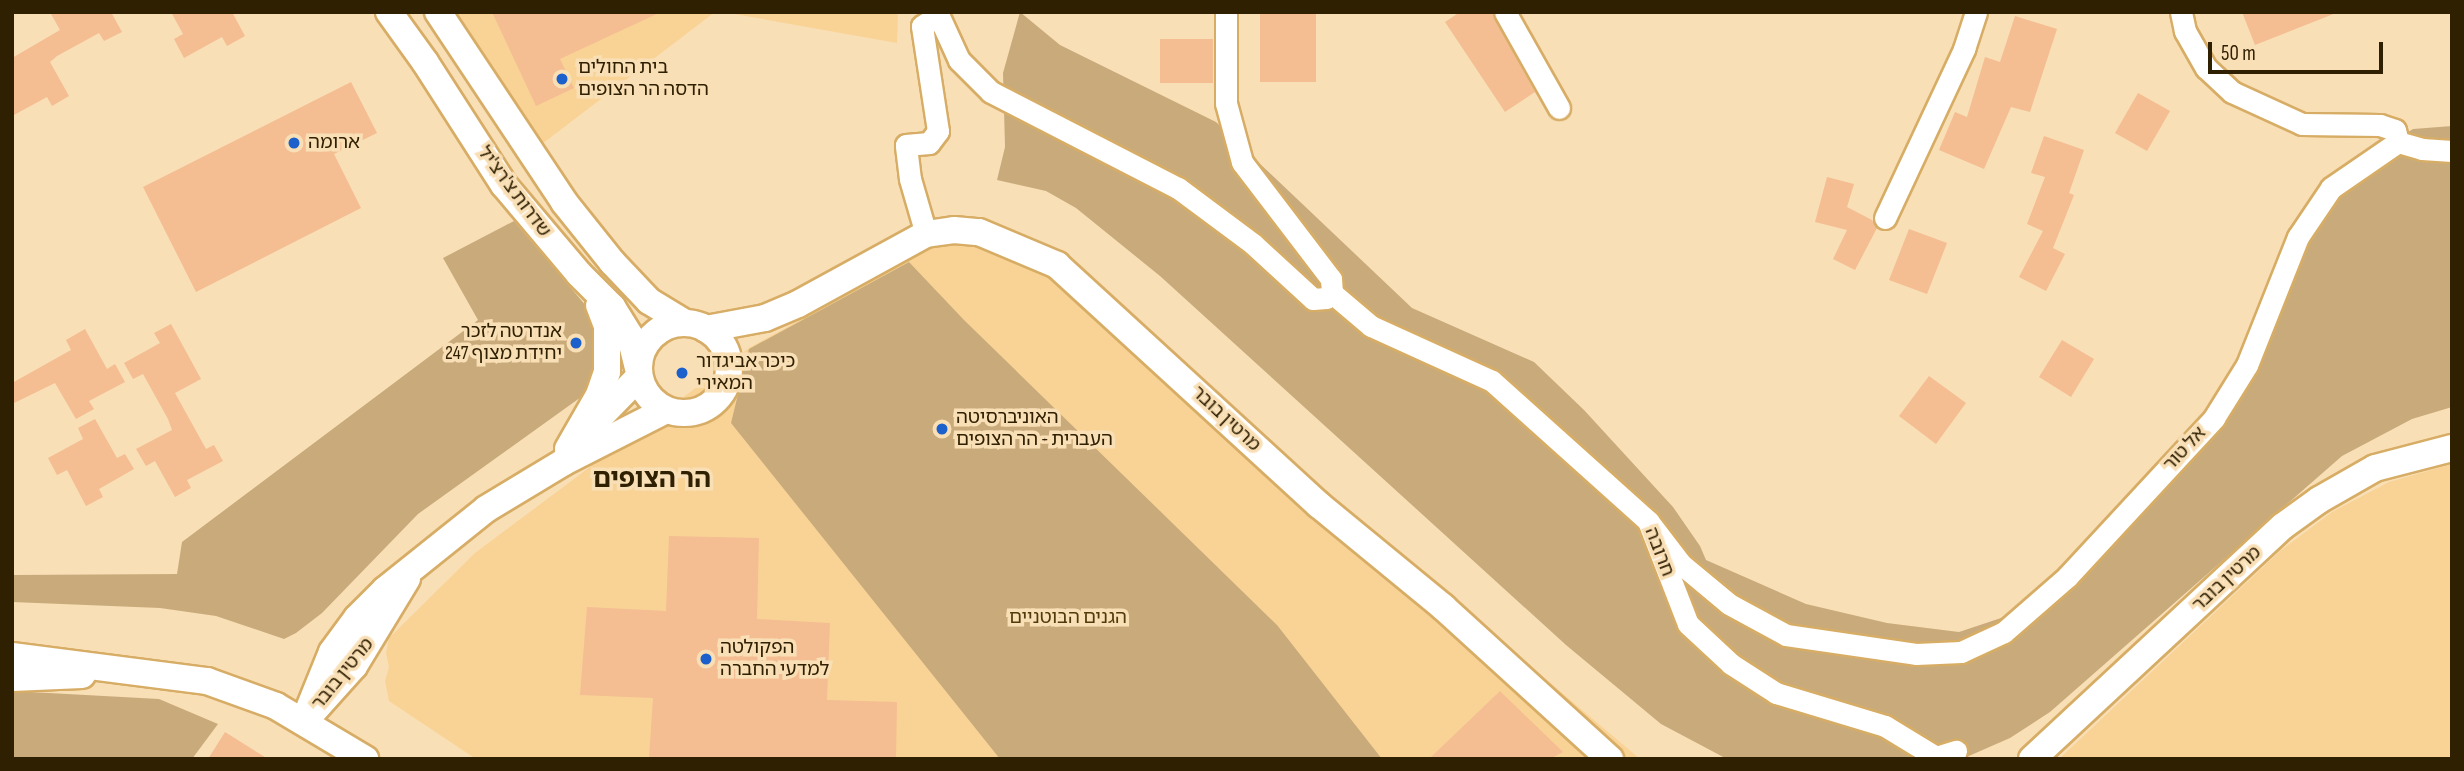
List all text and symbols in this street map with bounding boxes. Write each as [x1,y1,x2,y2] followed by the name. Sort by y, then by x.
[2212,28,2387,72] scale bar
[2221,41,2256,66] text: 50 m
[578,57,709,101] place label: בית החולים הדסה הר הצופים
[552,69,572,89] marker: בית החולים הדסה הר הצופים
[308,132,360,154] place label: ארומה
[286,135,302,151] marker: ארומה
[472,142,556,242] street label: שדרות צ'רצ'יל
[445,321,562,365] place label: אנדרטה לזכר יחידת מצוף 247
[568,335,584,351] marker: אנדרטה לזכר יחידת מצוף 247
[696,351,795,395] place label: כיכר אביגדור המאירי
[674,365,690,381] marker: כיכר אביגדור המאירי
[1187,381,1265,457] street label: מרטין בובר
[956,407,1113,451] place label: האוניברסיטה העברית - הר הצופים
[934,421,950,437] marker: האוניברסיטה העברית - הר הצופים
[2159,422,2211,476] street label: אל טור
[593,464,711,496] district label: הר הצופים
[1639,524,1679,580] street label: חרובה
[2188,541,2266,617] street label: מרטין בובר
[1009,607,1127,629] park label: הגנים הבוטניים
[307,633,379,715] street label: מרטין בובר
[720,637,829,681] place label: הפקולטה למדעי החברה
[698,651,714,667] marker: הפקולטה למדעי החברה

